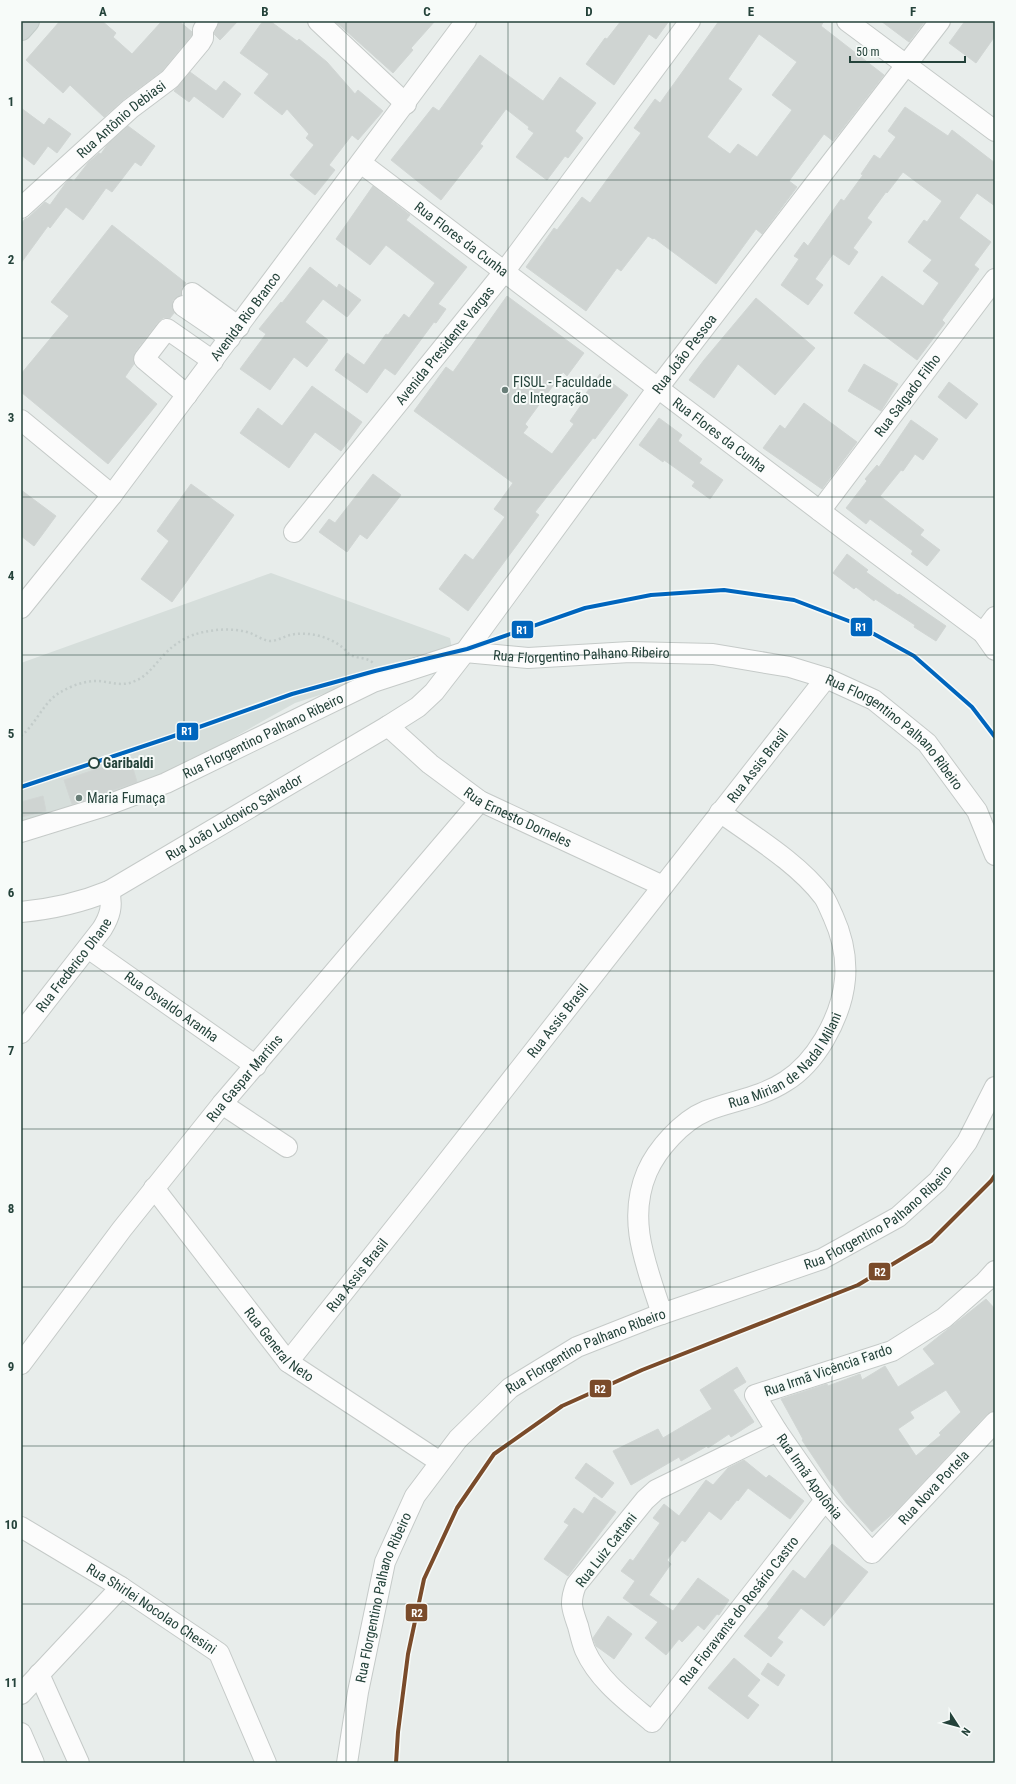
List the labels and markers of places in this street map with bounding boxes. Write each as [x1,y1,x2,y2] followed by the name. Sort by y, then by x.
[513,374,612,406] place label: FISUL - Faculdade de Integração
[500,385,510,395] marker: FISUL - Faculdade de Integração
[103,755,153,771] place label: Garibaldi
[88,757,100,769] marker: Garibaldi
[87,790,165,806] place label: Maria Fumaça
[74,793,84,803] marker: Maria Fumaça

